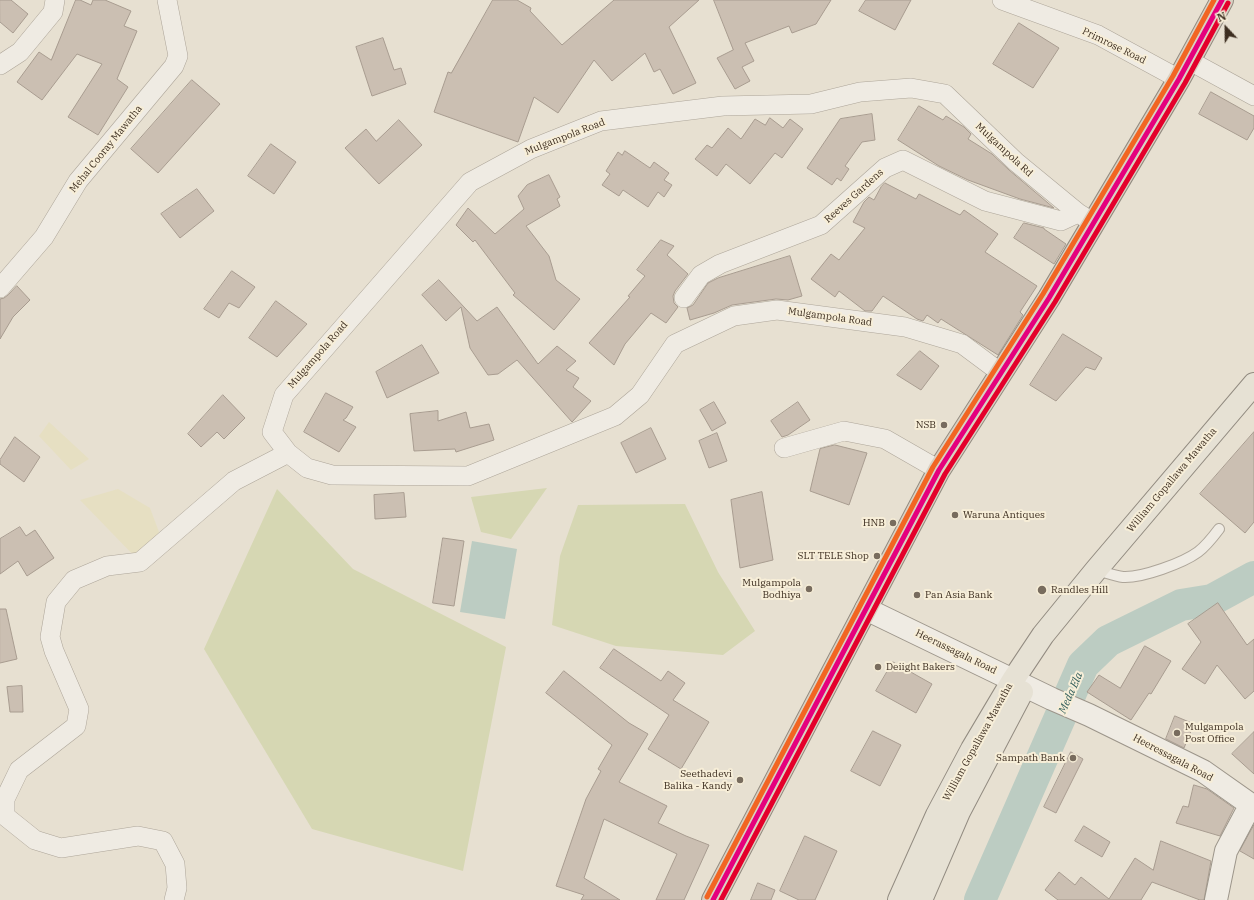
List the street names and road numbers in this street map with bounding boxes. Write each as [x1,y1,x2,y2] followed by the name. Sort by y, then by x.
[1080,25,1148,67] street label: Primrose Road
[67,103,145,195] street label: Mehal Cooray Mawatha
[523,116,607,158] street label: Mulgampola Road
[973,121,1035,179] street label: Mulgampola Rd
[822,166,886,226] street label: Reeves Gardens
[787,305,873,329] street label: Mulgampola Road
[286,319,350,391] street label: Mulgampola Road
[1125,425,1219,535] street label: William Gopallawa Mawatha
[913,627,999,677] street label: Heerassagala Road
[941,681,1015,803] street label: William Gopallawa Mawatha
[1131,732,1215,784] street label: Heeressagala Road

